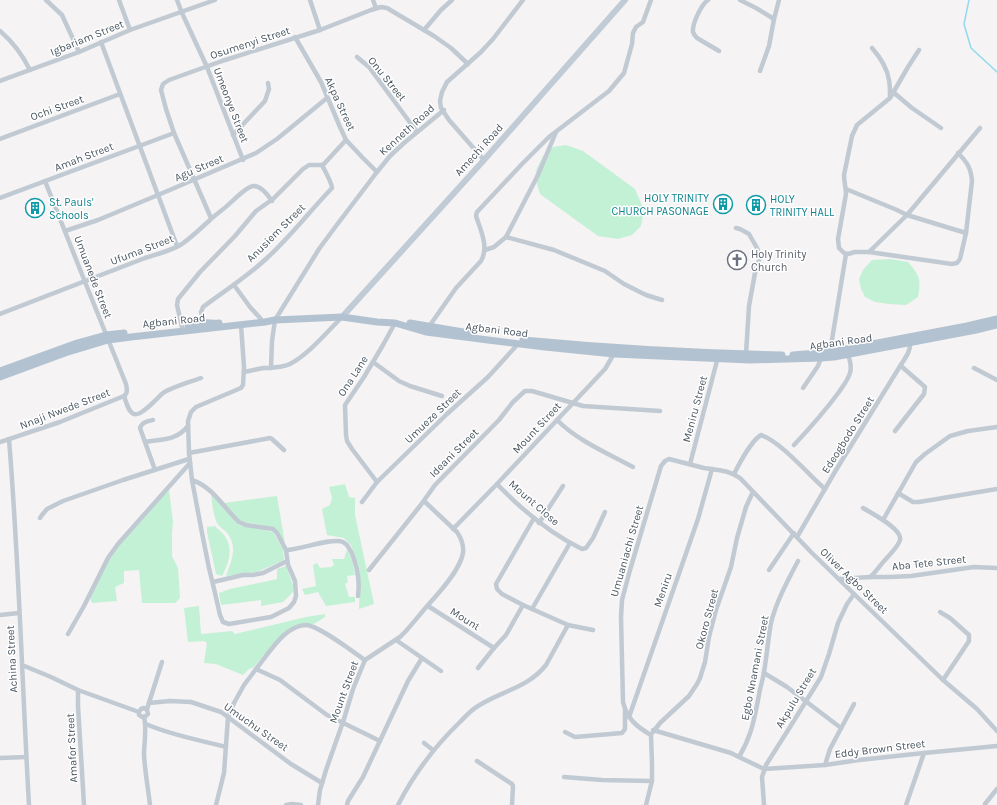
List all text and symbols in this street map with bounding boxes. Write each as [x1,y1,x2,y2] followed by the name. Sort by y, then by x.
[48,17,126,59] street label: Igbariam Street
[208,24,292,62] street label: Osumenyi Street
[365,54,409,104] street label: Onu Street
[211,66,251,144] street label: Umeonye Street
[322,75,358,133] street label: Akpa Street
[29,92,85,124] street label: Ochi Street
[377,102,437,158] street label: Kenneth Road
[452,121,506,179] street label: Amechi Road
[53,140,115,174] street label: Amah Street
[173,152,225,184] street label: Agu Street
[611,192,709,218] place label: HOLY TRINITY CHURCH PASONAGE
[712,193,734,215] building icon: HOLY TRINITY CHURCH PASONAGE
[770,193,835,219] place label: HOLY TRINITY HALL
[745,194,767,216] building icon: HOLY TRINITY HALL
[49,196,94,222] place label: St. Pauls' Schools
[24,197,46,219] building icon: St. Pauls' Schools
[244,201,308,265] street label: Anusiem Street
[109,232,175,268] street label: Ufuma Street
[71,234,115,320] street label: Umuanede Street
[751,248,806,274] place label: Holy Trinity Church
[726,249,748,271] church icon: Holy Trinity Church
[142,311,206,331] street label: Agbani Road
[465,320,529,340] street label: Agbani Road
[809,331,873,353] street label: Agbani Road
[335,353,371,399] street label: Ona Lane
[680,374,710,444] street label: Meniru Street
[18,386,112,432] street label: Nnaji Nwede Street
[402,386,464,446] street label: Umueze Street
[819,394,877,476] street label: Edeogbodo Street
[510,400,564,456] street label: Mount Street
[427,426,481,480] street label: Ideani Street
[506,478,562,529] street label: Mount Close
[608,504,646,598] street label: Umuaniachi Street
[817,545,891,617] street label: Oliver Agbo Street
[891,553,967,573] street label: Aba Tete Street
[651,571,675,609] street label: Meniru
[693,587,721,651] street label: Okoro Street
[448,605,482,633] street label: Mount
[738,614,772,722] street label: Egbo Nnamani Street
[4,625,20,693] street label: Achina Street
[327,659,361,725] street label: Mount Street
[773,665,819,731] street label: Akpulu Street
[221,700,291,754] street label: Umuchu Street
[64,713,80,783] street label: Amafor Street
[834,737,926,761] street label: Eddy Brown Street

